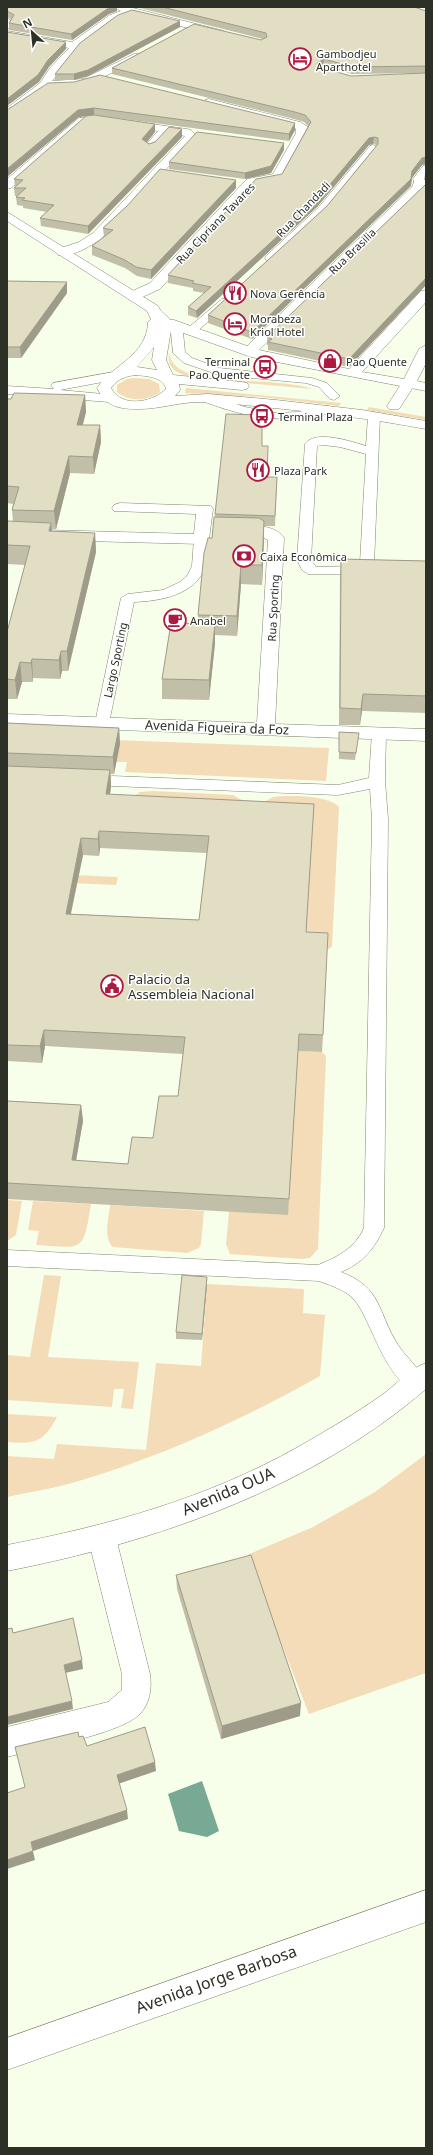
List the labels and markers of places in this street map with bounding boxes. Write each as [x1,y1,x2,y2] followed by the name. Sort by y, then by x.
[287,46,313,72] hotel icon: Gambodjeu Aparthotel
[316,46,377,74] place label: Gambodjeu Aparthotel
[222,280,248,306] restaurant icon: Nova Gerência
[250,286,325,301] place label: Nova Gerência
[222,311,248,337] hotel icon: Morabeza Kriol Hotel
[250,311,304,339] place label: Morabeza Kriol Hotel
[317,348,343,374] shop icon: Pao Quente
[189,354,250,382] place label: Terminal Pao Quente
[252,354,278,380] bus stop icon: Terminal Pao Quente
[346,354,407,369] place label: Pao Quente
[249,403,275,429] bus stop icon: Terminal Plaza
[278,409,353,424] place label: Terminal Plaza
[245,457,271,483] restaurant icon: Plaza Park
[274,463,327,478] place label: Plaza Park
[231,543,257,569] bank icon: Caixa Econômica
[260,549,347,564] place label: Caixa Econômica
[162,607,188,633] cafe icon: Anabel
[190,613,226,628] place label: Anabel
[128,970,254,1003] place label: Palacio da Assembleia Nacional
[99,973,125,999] public building icon: Palacio da Assembleia Nacional

